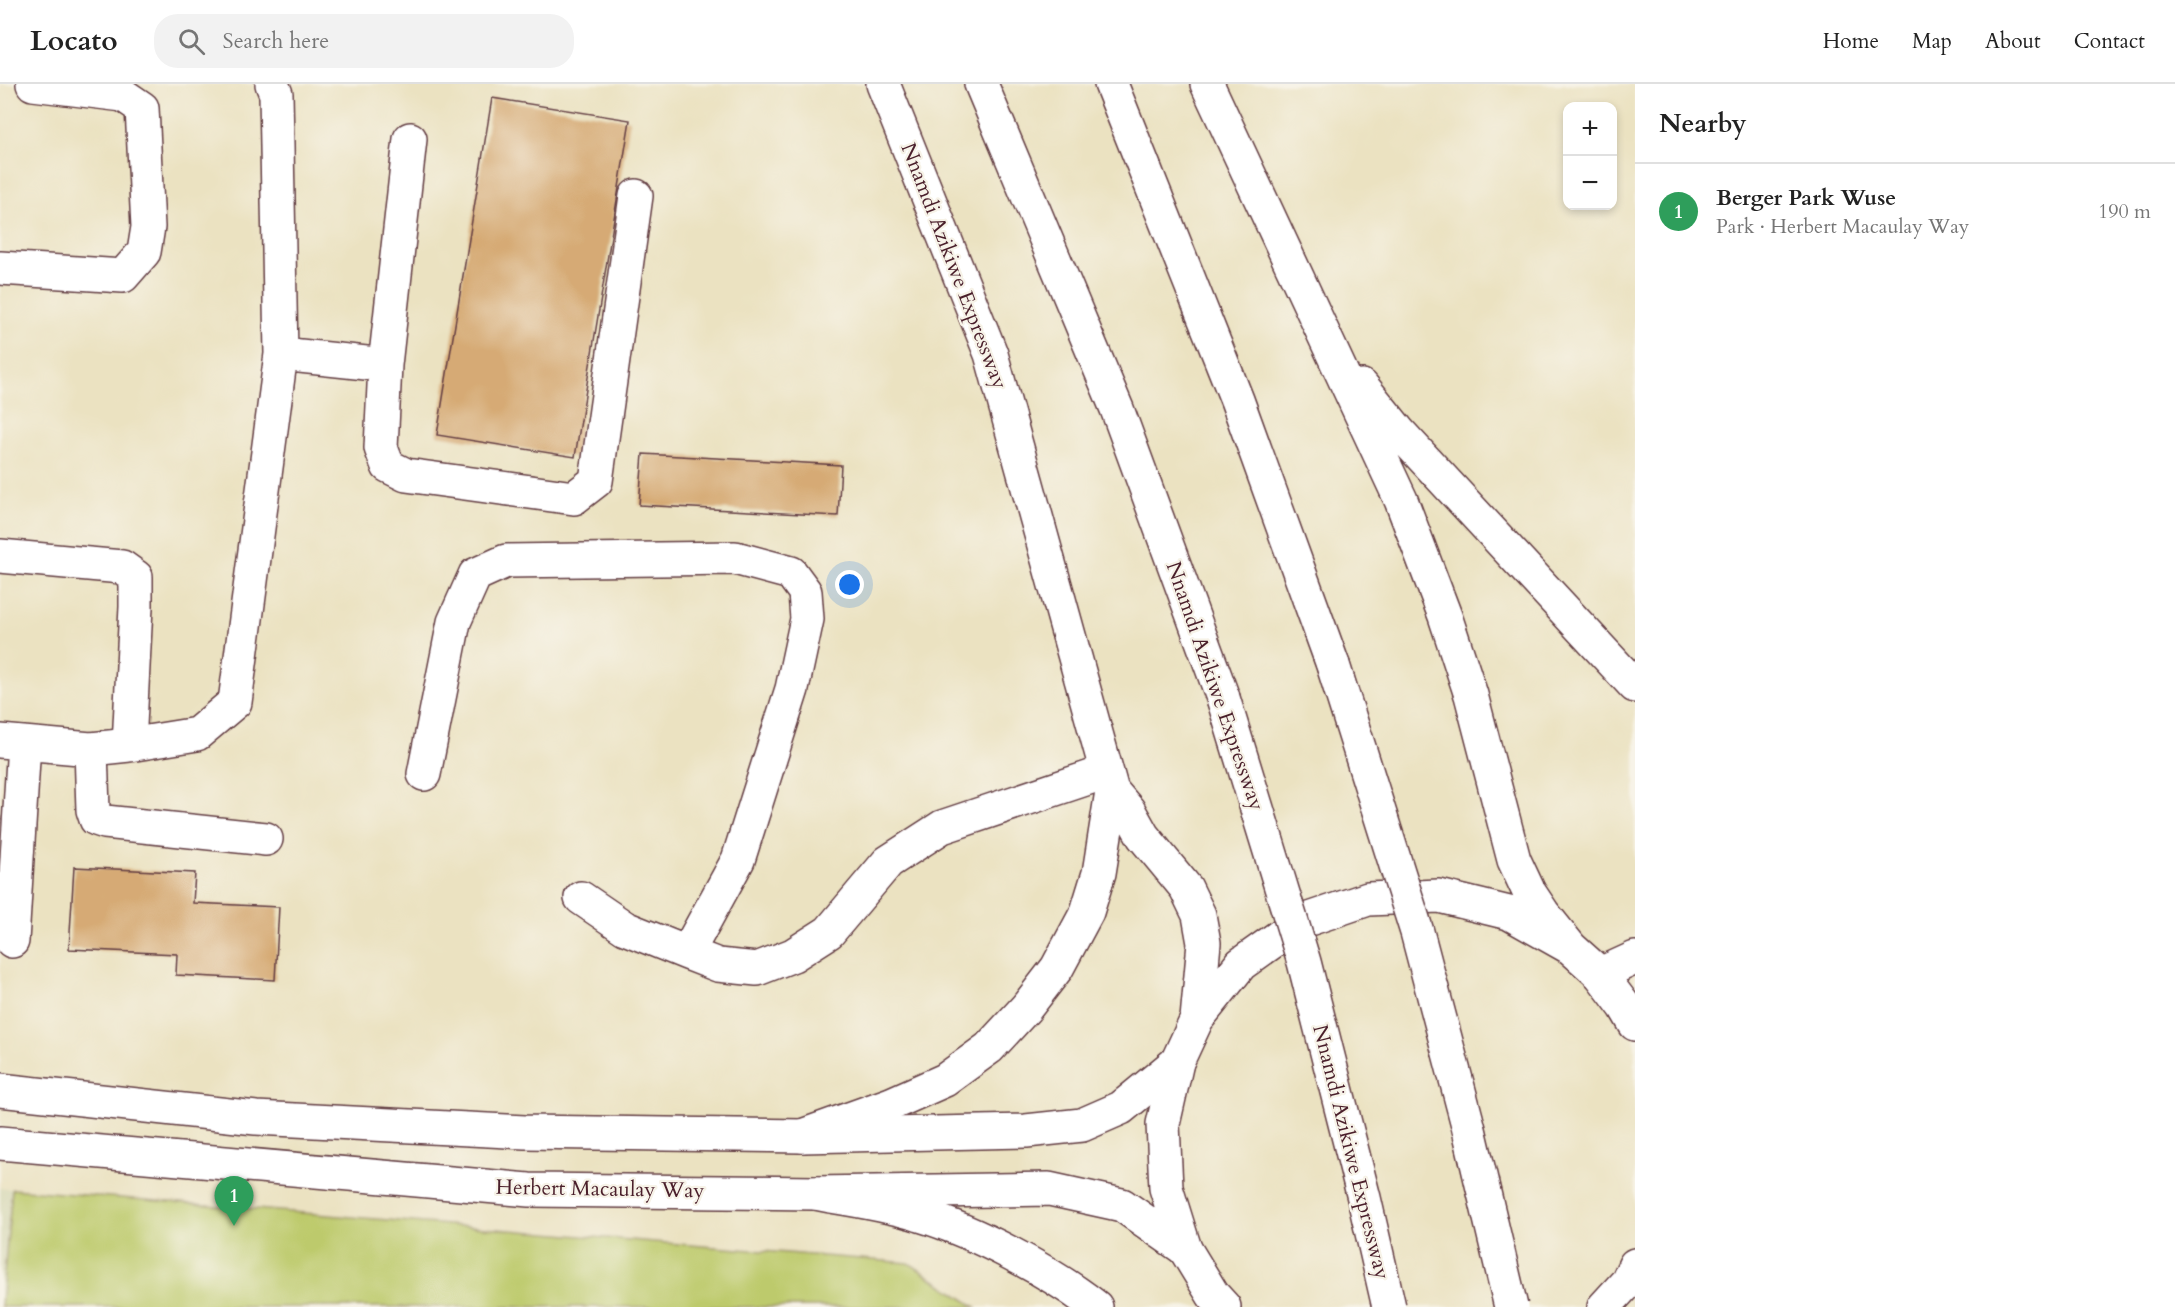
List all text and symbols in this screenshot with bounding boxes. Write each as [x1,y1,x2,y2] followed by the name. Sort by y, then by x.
[154,14,574,68] search box
[30,22,118,60] text: Locato
[175,25,208,58] icon: search
[223,26,329,56] text: Search here
[1823,27,1879,56] text: Home
[1912,27,1952,56] text: Map
[1985,27,2041,56] text: About
[2074,27,2145,56] text: Contact
[1563,102,1617,210] map controls
[1563,102,1617,156] button: +
[1659,106,1747,141] text: Nearby
[894,139,1014,393] street label: Nnamdi Azikiwe Expressway
[1563,156,1617,210] button: −
[1716,183,1896,213] text: Berger Park Wuse
[1673,198,1684,225] text: 1
[2098,198,2151,225] text: 190 m
[1716,213,1969,240] text: Park · Herbert Macaulay Way
[1159,558,1271,814] street label: Nnamdi Azikiwe Expressway
[835,570,864,599] your location
[1305,1022,1397,1282] street label: Nnamdi Azikiwe Expressway
[495,1173,705,1205] street label: Herbert Macaulay Way
[214,1176,254,1226] pin: 1

